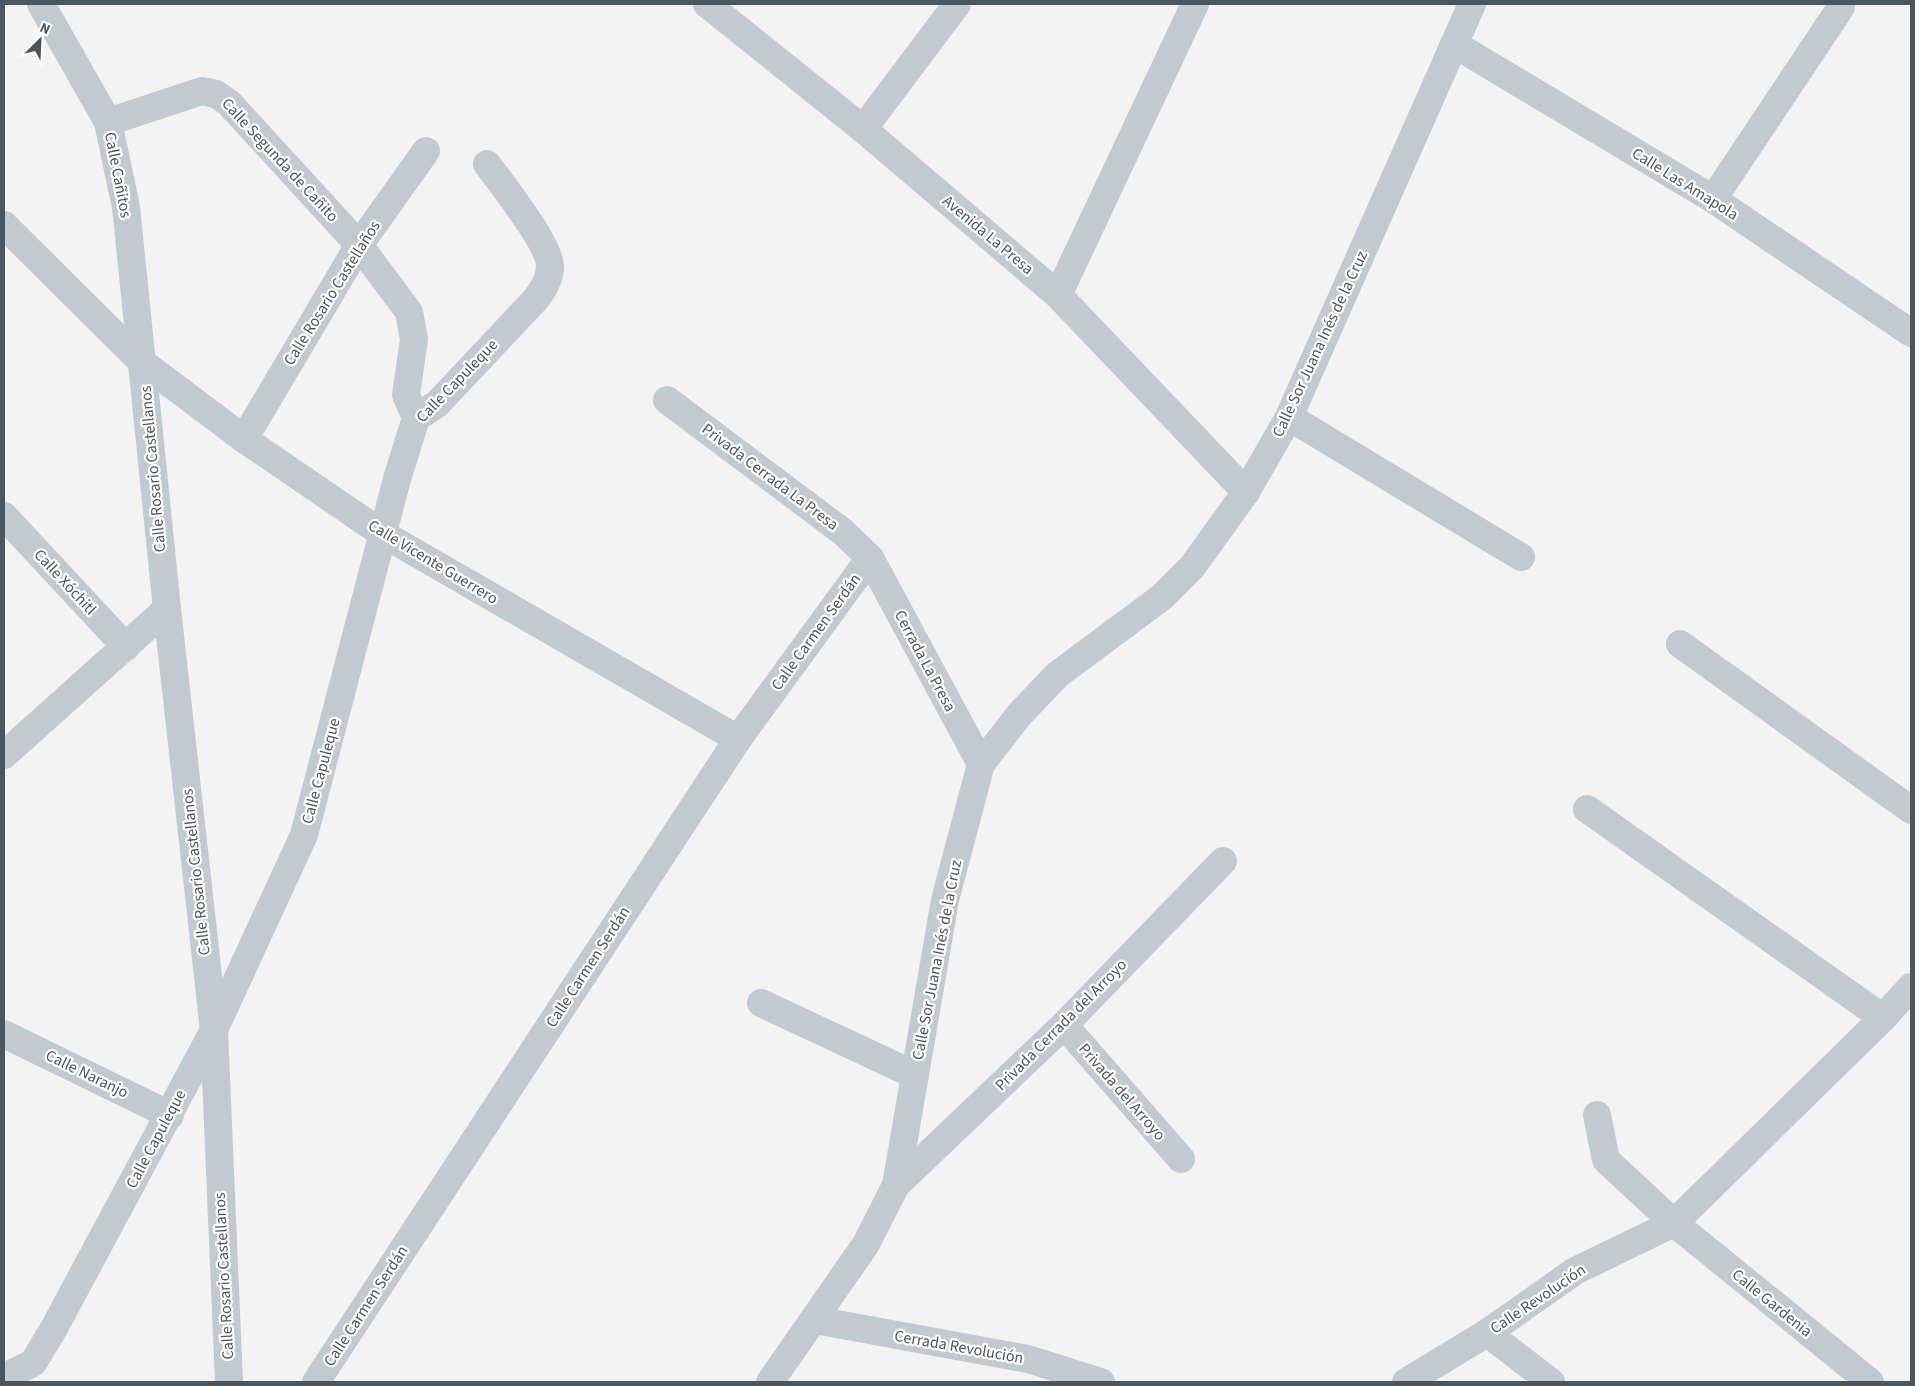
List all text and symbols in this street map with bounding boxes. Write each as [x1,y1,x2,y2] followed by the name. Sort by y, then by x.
[15,15,65,65] north arrow
[37,18,53,40] text: N
[217,93,343,227] street label: Calle Segunda de Cañito
[99,130,137,220] street label: Calle Cañitos
[1627,142,1743,226] street label: Calle Las Amapola
[938,190,1038,280] street label: Avenida La Presa
[278,216,386,370] street label: Calle Rosario Castellaños
[1267,247,1373,441] street label: Calle Sor Juana Inés de la Cruz
[411,334,503,428] street label: Calle Capuleque
[135,384,171,553] street label: Calle Rosario Castellanos
[697,418,843,536] street label: Privada Cerrada La Presa
[364,514,502,610] street label: Calle Vicente Guerrero
[29,544,101,620] street label: Calle Xóchitl
[766,569,866,695] street label: Calle Carmen Serdán
[889,606,961,716] street label: Cerrada La Presa
[296,716,346,826] street label: Calle Capuleque
[176,787,216,956] street label: Calle Rosario Castellanos
[907,858,967,1062] street label: Calle Sor Juana Inés de la Cruz
[541,902,635,1032] street label: Calle Carmen Serdán
[990,954,1132,1096] street label: Privada Cerrada del Arroyo
[1074,1039,1170,1145] street label: Privada del Arroyo
[42,1044,132,1104] street label: Calle Naranjo
[121,1086,191,1192] street label: Calle Capuleque
[209,1192,239,1360] street label: Calle Rosario Castellanos
[319,1241,413,1371] street label: Calle Carmen Serdán
[1486,1259,1590,1339] street label: Calle Revolución
[1727,1264,1817,1342] street label: Calle Gardenia
[893,1325,1025,1369] street label: Cerrada Revolución

